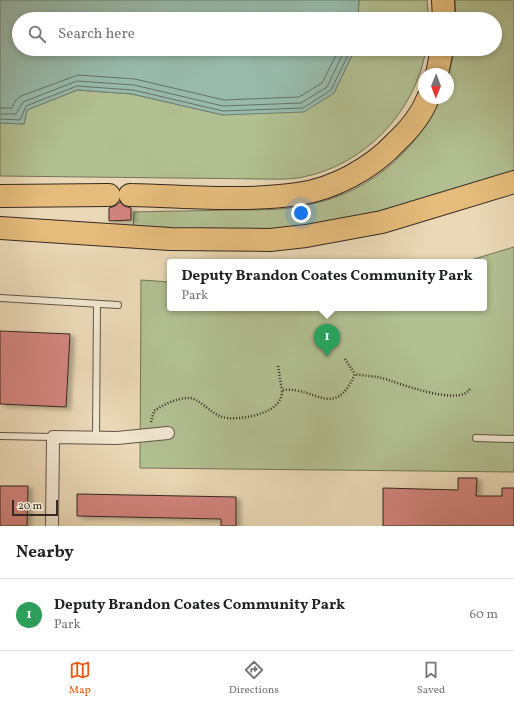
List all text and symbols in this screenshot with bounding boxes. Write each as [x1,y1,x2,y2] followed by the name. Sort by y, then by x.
[12,12,502,56] search box
[26,23,48,45] icon: search
[58,24,135,45] text: Search here
[418,68,454,104] north arrow
[291,203,311,223] your location
[167,259,487,311] popup
[181,266,473,287] text: Deputy Brandon Coates Community Park
[181,287,208,305] text: Park
[314,324,340,357] pin: 1
[12,498,58,517] scale bar
[18,499,42,514] text: 20 m
[16,541,74,564] text: Nearby
[54,595,345,616] text: Deputy Brandon Coates Community Park
[26,606,32,624] text: 1
[470,606,498,624] text: 60 m
[54,616,81,634] text: Park
[69,659,91,698] tab: Map
[229,659,279,698] tab: Directions
[417,659,445,698] tab: Saved

